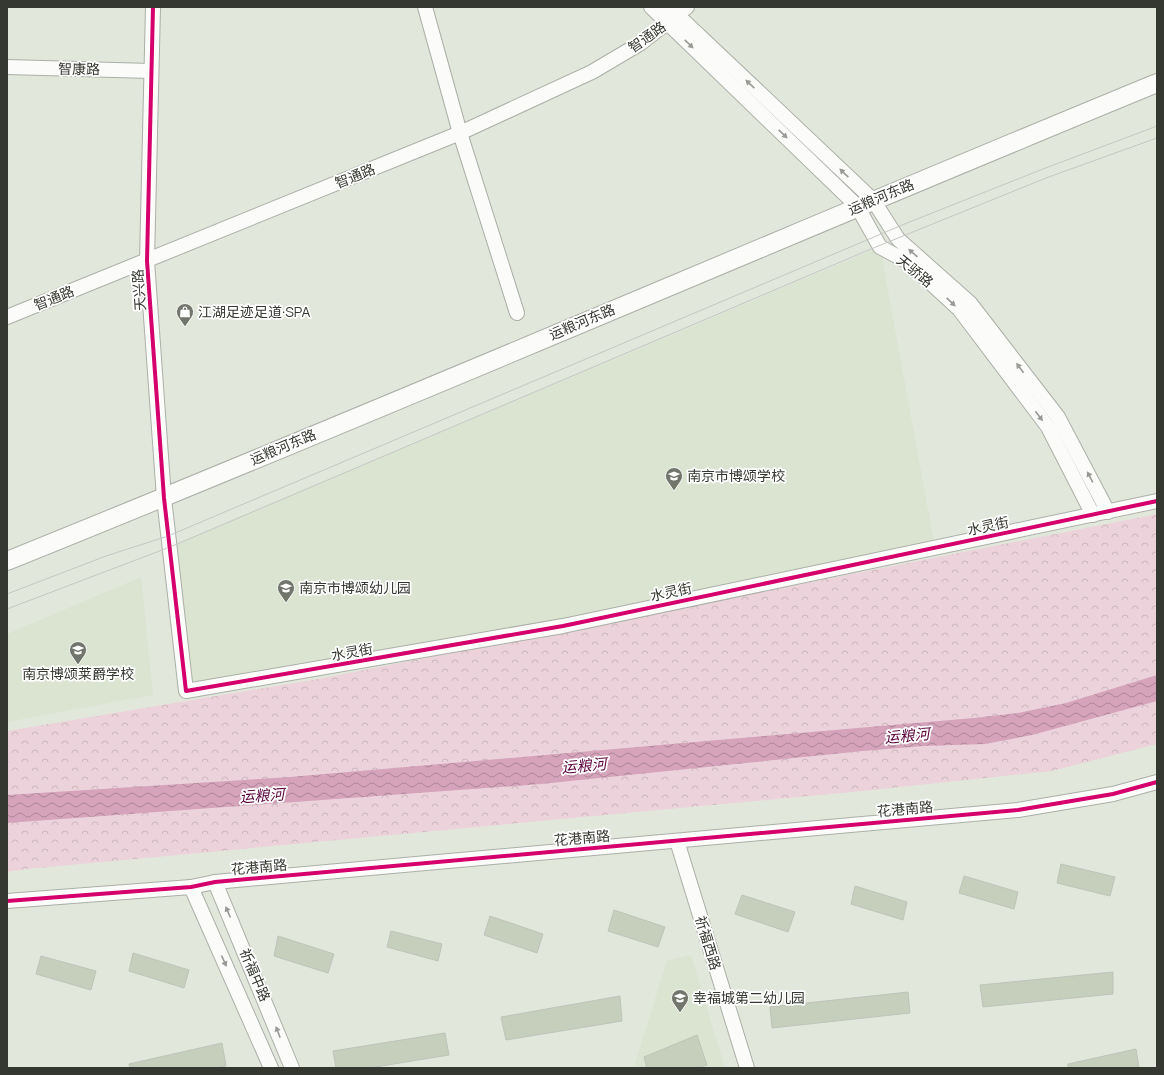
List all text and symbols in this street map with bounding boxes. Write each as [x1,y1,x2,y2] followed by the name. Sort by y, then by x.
[624,17,669,56] street label: 智通路
[684,39,694,49] one-way arrow
[58,59,100,78] street label: 智康路
[745,79,755,89] one-way arrow
[778,129,788,139] one-way arrow
[332,159,378,192] street label: 智通路
[839,168,849,178] one-way arrow
[845,174,917,219] street label: 运粮河东路
[908,248,918,257] one-way arrow
[893,250,938,291] street label: 天骄路
[128,268,149,312] street label: 天兴路
[31,281,77,314] street label: 智通路
[946,297,956,307] one-way arrow
[546,299,618,344] street label: 运粮河东路
[175,302,195,327] shop icon: 江湖足迹足道·SPA
[198,302,311,321] place label: 江湖足迹足道·SPA
[1016,363,1024,374] one-way arrow
[1035,410,1043,421] one-way arrow
[247,424,319,469] street label: 运粮河东路
[664,466,684,491] school or university icon: 南京市博颂学校
[687,466,785,485] place label: 南京市博颂学校
[1086,472,1093,483] one-way arrow
[965,512,1010,539] street label: 水灵街
[276,578,296,603] school or university icon: 南京市博颂幼儿园
[299,578,411,597] place label: 南京市博颂幼儿园
[648,578,693,605] street label: 水灵街
[330,639,374,665] street label: 水灵街
[68,640,88,665] school or university icon: 南京博颂莱爵学校
[22,664,134,683] place label: 南京博颂莱爵学校
[884,723,933,748] water label: 运粮河
[561,753,610,778] water label: 运粮河
[239,783,288,808] water label: 运粮河
[876,797,934,820] street label: 花港南路
[553,826,611,849] street label: 花港南路
[230,855,288,878] street label: 花港南路
[225,906,231,917] one-way arrow
[691,913,726,972] street label: 祈福西路
[236,945,275,1004] street label: 祈福中路
[221,955,227,966] one-way arrow
[670,988,690,1013] school or university icon: 幸福城第二幼儿园
[693,988,805,1007] place label: 幸福城第二幼儿园
[275,1025,281,1037] one-way arrow

